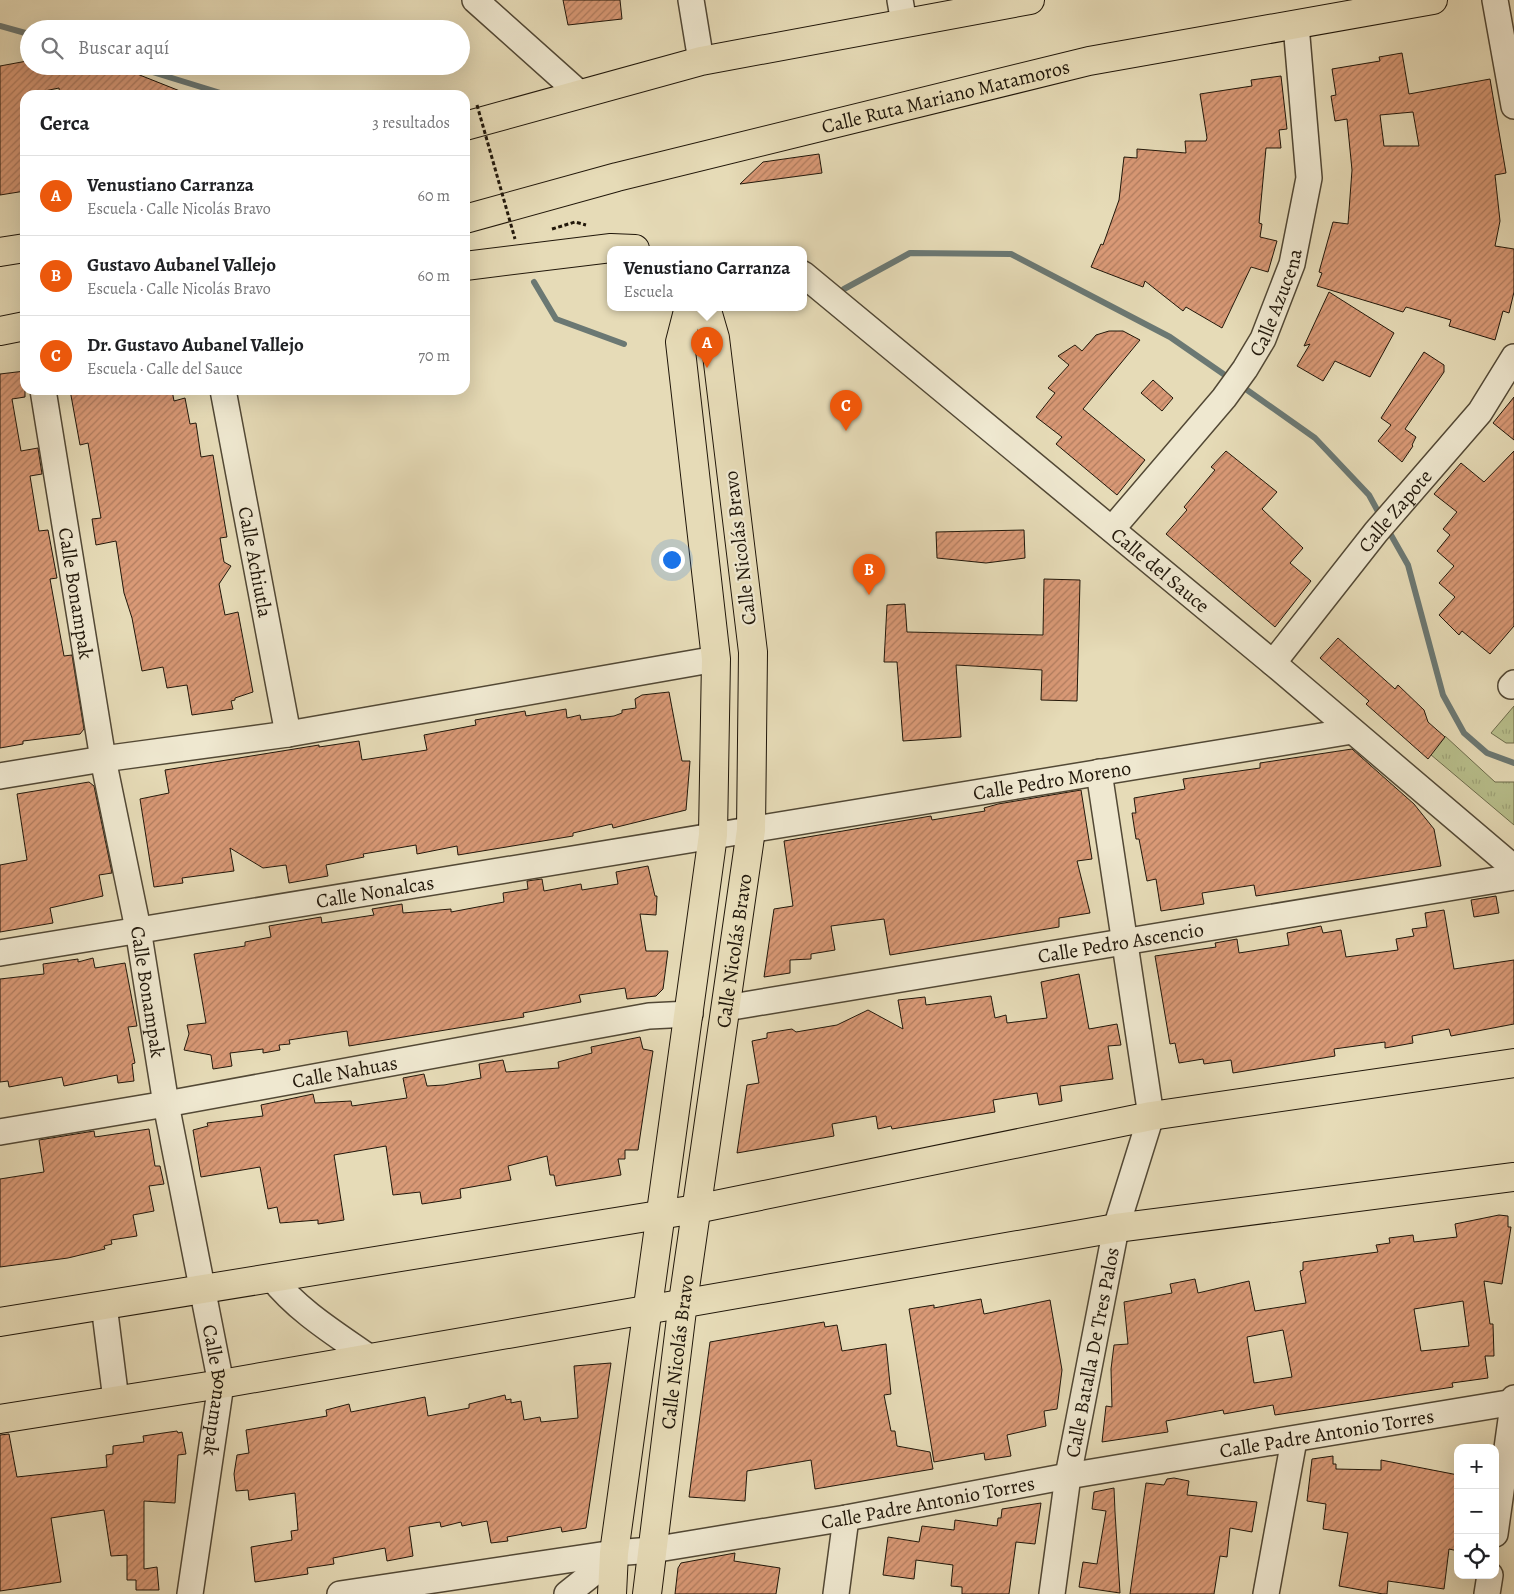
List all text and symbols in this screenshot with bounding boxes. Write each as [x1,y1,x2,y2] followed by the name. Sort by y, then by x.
[20,20,470,75] search box
[38,34,66,62] icon: search
[78,35,169,61] text: Buscar aquí
[819,53,1072,140] street label: Calle Ruta Mariano Matamoros
[40,109,90,137] text: Cerca
[372,112,450,134] text: 3 resultados
[87,172,254,198] text: Venustiano Carranza
[51,185,61,207] text: A
[418,185,450,207] text: 60 m
[87,198,271,220] text: Escuela · Calle Nicolás Bravo
[607,246,807,311] popup
[1242,246,1308,361] street label: Calle Azucena
[87,252,276,278] text: Gustavo Aubanel Vallejo
[623,255,791,281] text: Venustiano Carranza
[51,265,61,287] text: B
[418,265,450,287] text: 60 m
[87,278,271,300] text: Escuela · Calle Nicolás Bravo
[623,281,673,303] text: Escuela
[691,327,723,368] pin: A
[87,332,304,358] text: Dr. Gustavo Aubanel Vallejo
[51,345,61,367] text: C
[418,345,450,367] text: 70 m
[87,358,243,380] text: Escuela · Calle del Sauce
[830,390,862,431] pin: C
[1352,463,1438,558] street label: Calle Zapote
[717,469,763,627] street label: Calle Nicolás Bravo
[232,504,279,620] street label: Calle Achiutla
[1105,521,1216,619] street label: Calle del Sauce
[52,525,100,661] street label: Calle Bonampak
[659,547,685,573] your location
[853,554,885,595] pin: B
[971,754,1133,807] street label: Calle Pedro Moreno
[314,868,436,914] street label: Calle Nonalcas
[709,872,758,1030] street label: Calle Nicolás Bravo
[1036,915,1206,969] street label: Calle Pedro Ascencio
[124,924,172,1060] street label: Calle Bonampak
[290,1049,400,1094] street label: Calle Nahuas
[1058,1245,1125,1460] street label: Calle Batalla De Tres Palos
[654,1273,700,1431] street label: Calle Nicolás Bravo
[196,1322,235,1458] street label: Calle Bonampak
[1218,1402,1436,1464] street label: Calle Padre Antonio Torres
[1454,1444,1499,1579] map controls
[1454,1444,1499,1489] button: +
[819,1469,1037,1535] street label: Calle Padre Antonio Torres
[1454,1489,1499,1534] button: −
[1454,1534,1499,1579] button: locate

